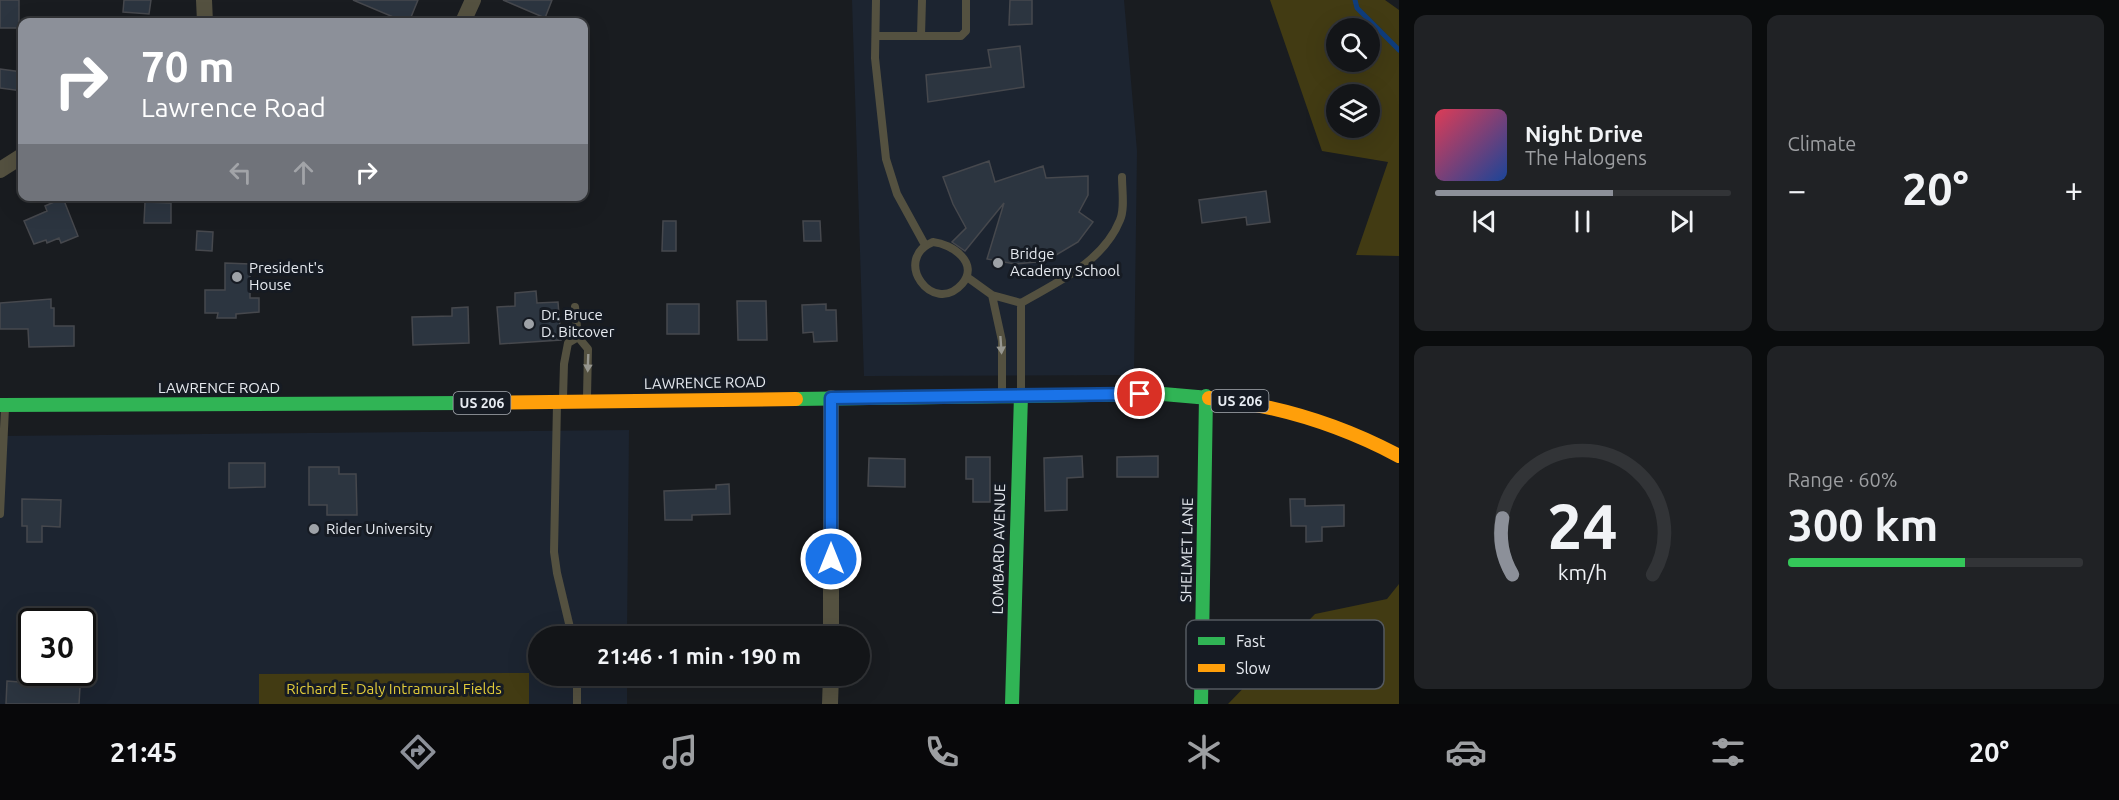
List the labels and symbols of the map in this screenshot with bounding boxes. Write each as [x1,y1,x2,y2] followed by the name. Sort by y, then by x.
[1010,245,1120,279] place label: Bridge Academy School
[991,256,1005,270] marker: Bridge Academy School
[249,259,324,293] place label: President's House
[230,270,244,284] marker: President's House
[541,306,615,340] place label: Dr. Bruce D. Bitcover
[522,317,536,331] marker: Dr. Bruce D. Bitcover
[996,336,1006,355] one-way arrow
[583,353,593,372] one-way arrow
[1114,368,1165,419] pin
[644,373,766,392] street label: LAWRENCE ROAD
[158,379,280,396] street label: LAWRENCE ROAD
[1212,390,1268,412] road number: US 206
[454,392,510,414] road number: US 206
[989,483,1008,615] street label: LOMBARD AVENUE
[1177,498,1196,602] street label: SHELMET LANE
[326,520,432,537] place label: Rider University
[307,522,321,536] marker: Rider University
[799,527,863,591] position arrow
[18,608,96,686] speed limit sign: 30
[1186,620,1384,689] legend
[1236,632,1266,650] text: Fast
[1236,659,1271,677] text: Slow
[286,680,502,697] park label: Richard E. Daly Intramural Fields

